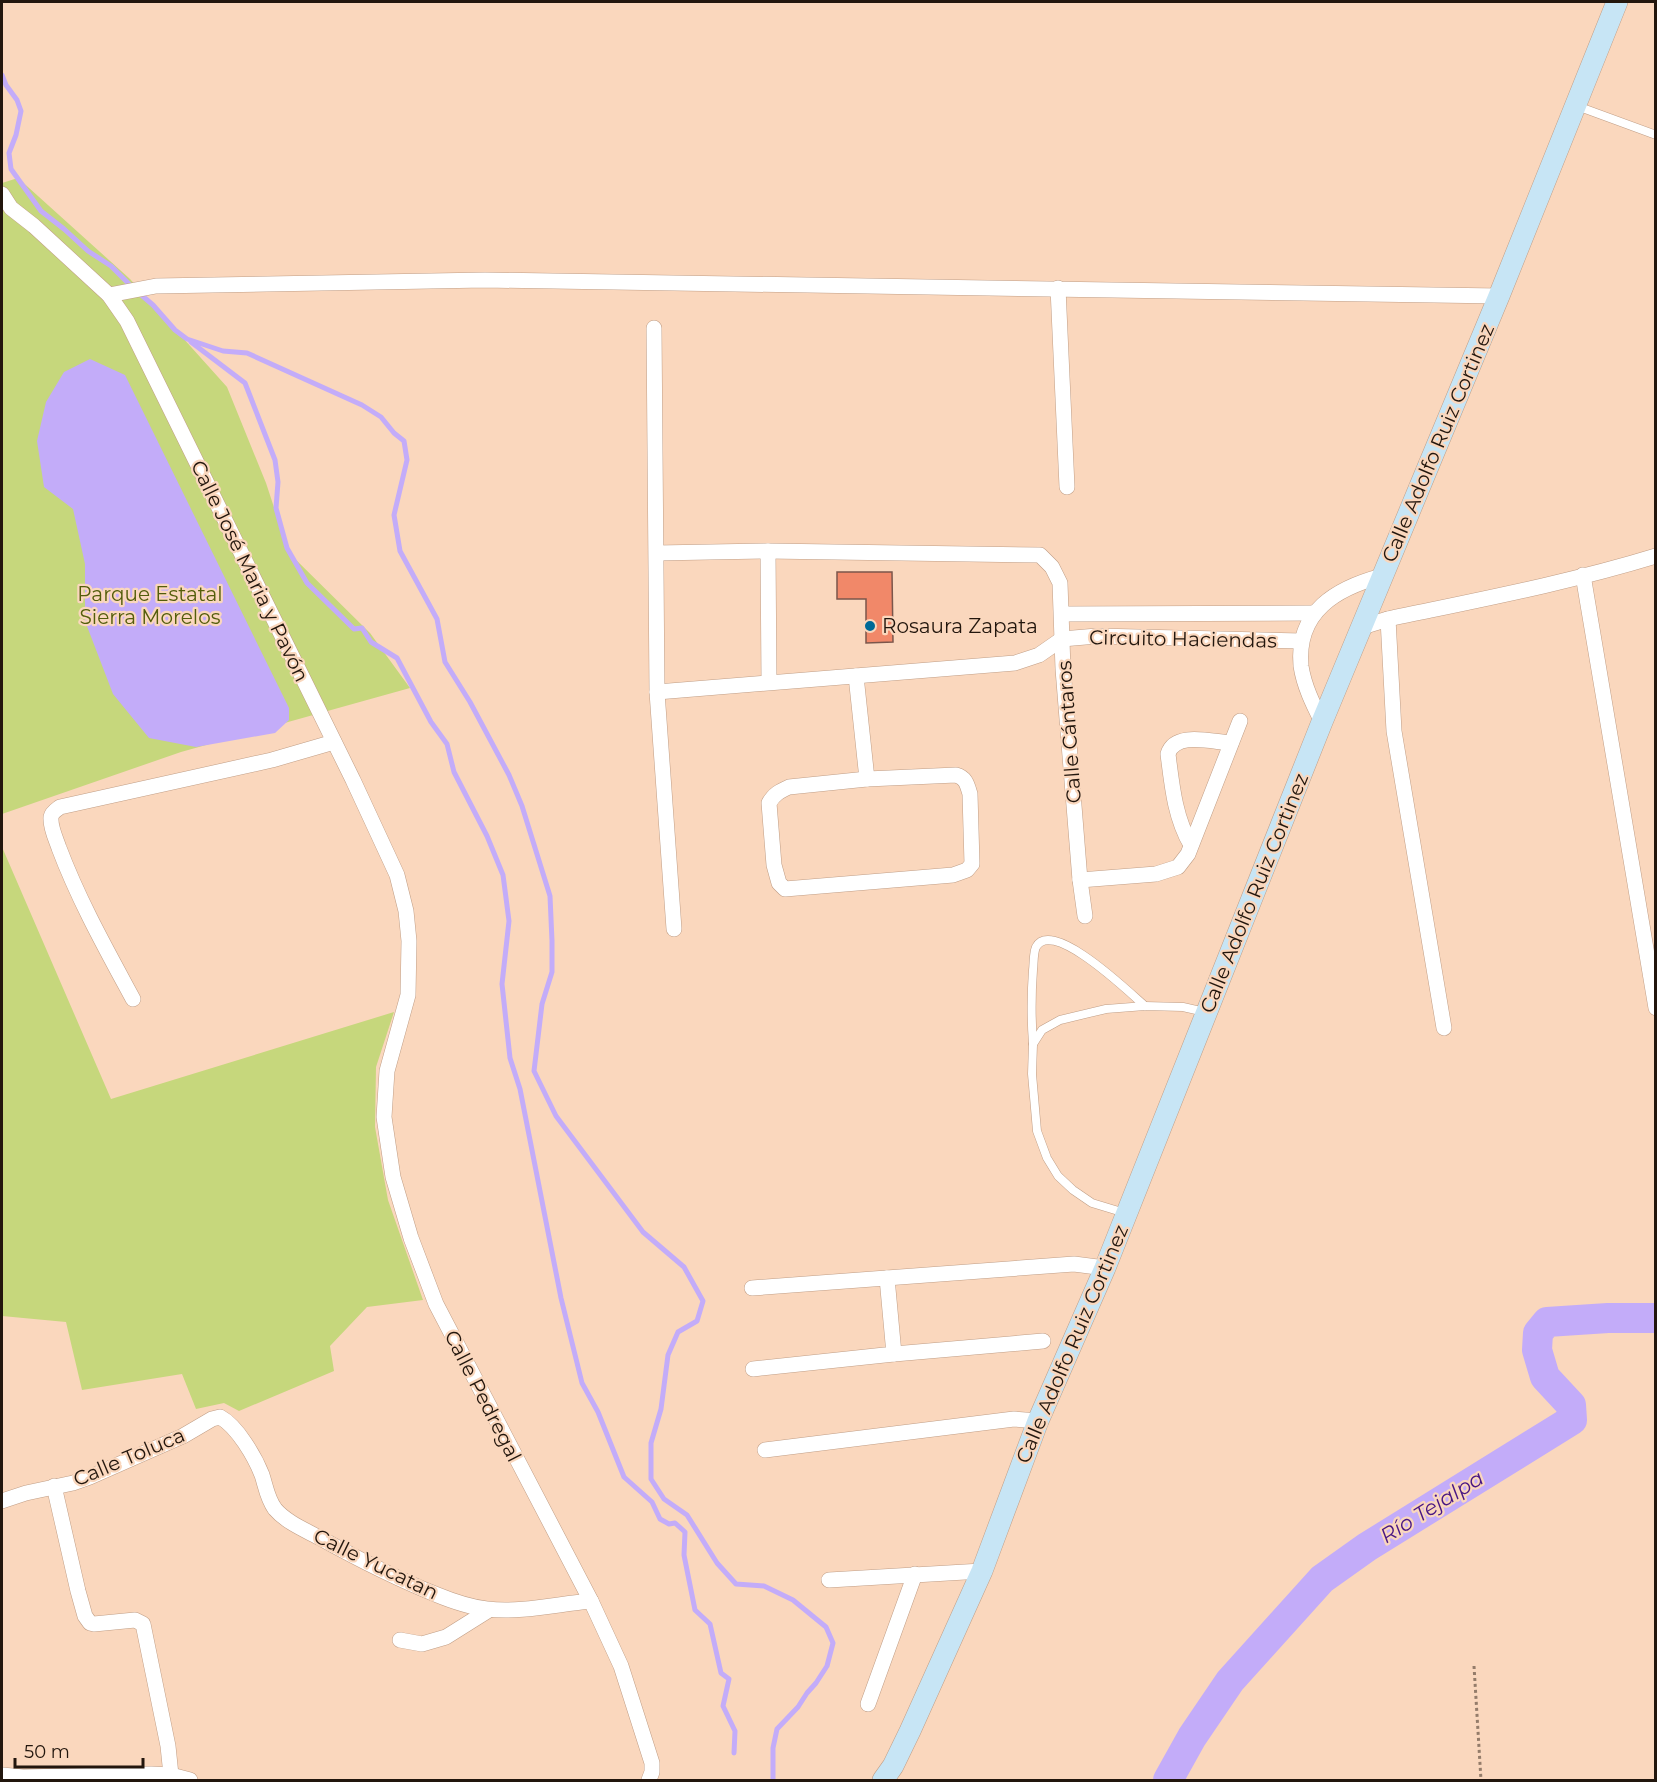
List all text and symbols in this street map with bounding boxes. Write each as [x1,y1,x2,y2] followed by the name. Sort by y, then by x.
[1377,320,1499,566] street label: Calle Adolfo Ruiz Cortinez
[186,457,314,685] street label: Calle José Maria y Pavón
[77,582,223,629] park label: Parque Estatal Sierra Morelos
[882,614,1038,638] place label: Rosaura Zapata
[863,619,877,633] marker: Rosaura Zapata
[1089,625,1277,653] street label: Circuito Haciendas
[1052,660,1086,804] street label: Calle Cántaros
[1195,770,1313,1016] street label: Calle Adolfo Ruiz Cortinez
[1011,1221,1133,1467] street label: Calle Adolfo Ruiz Cortinez
[440,1326,526,1466] street label: Calle Pedregal
[70,1423,188,1491] street label: Calle Toluca
[1375,1465,1488,1548] water label: Río Tejalpa
[310,1524,442,1604] street label: Calle Yucatan
[15,1731,142,1769] scale bar
[24,1741,70,1763] text: 50 m

